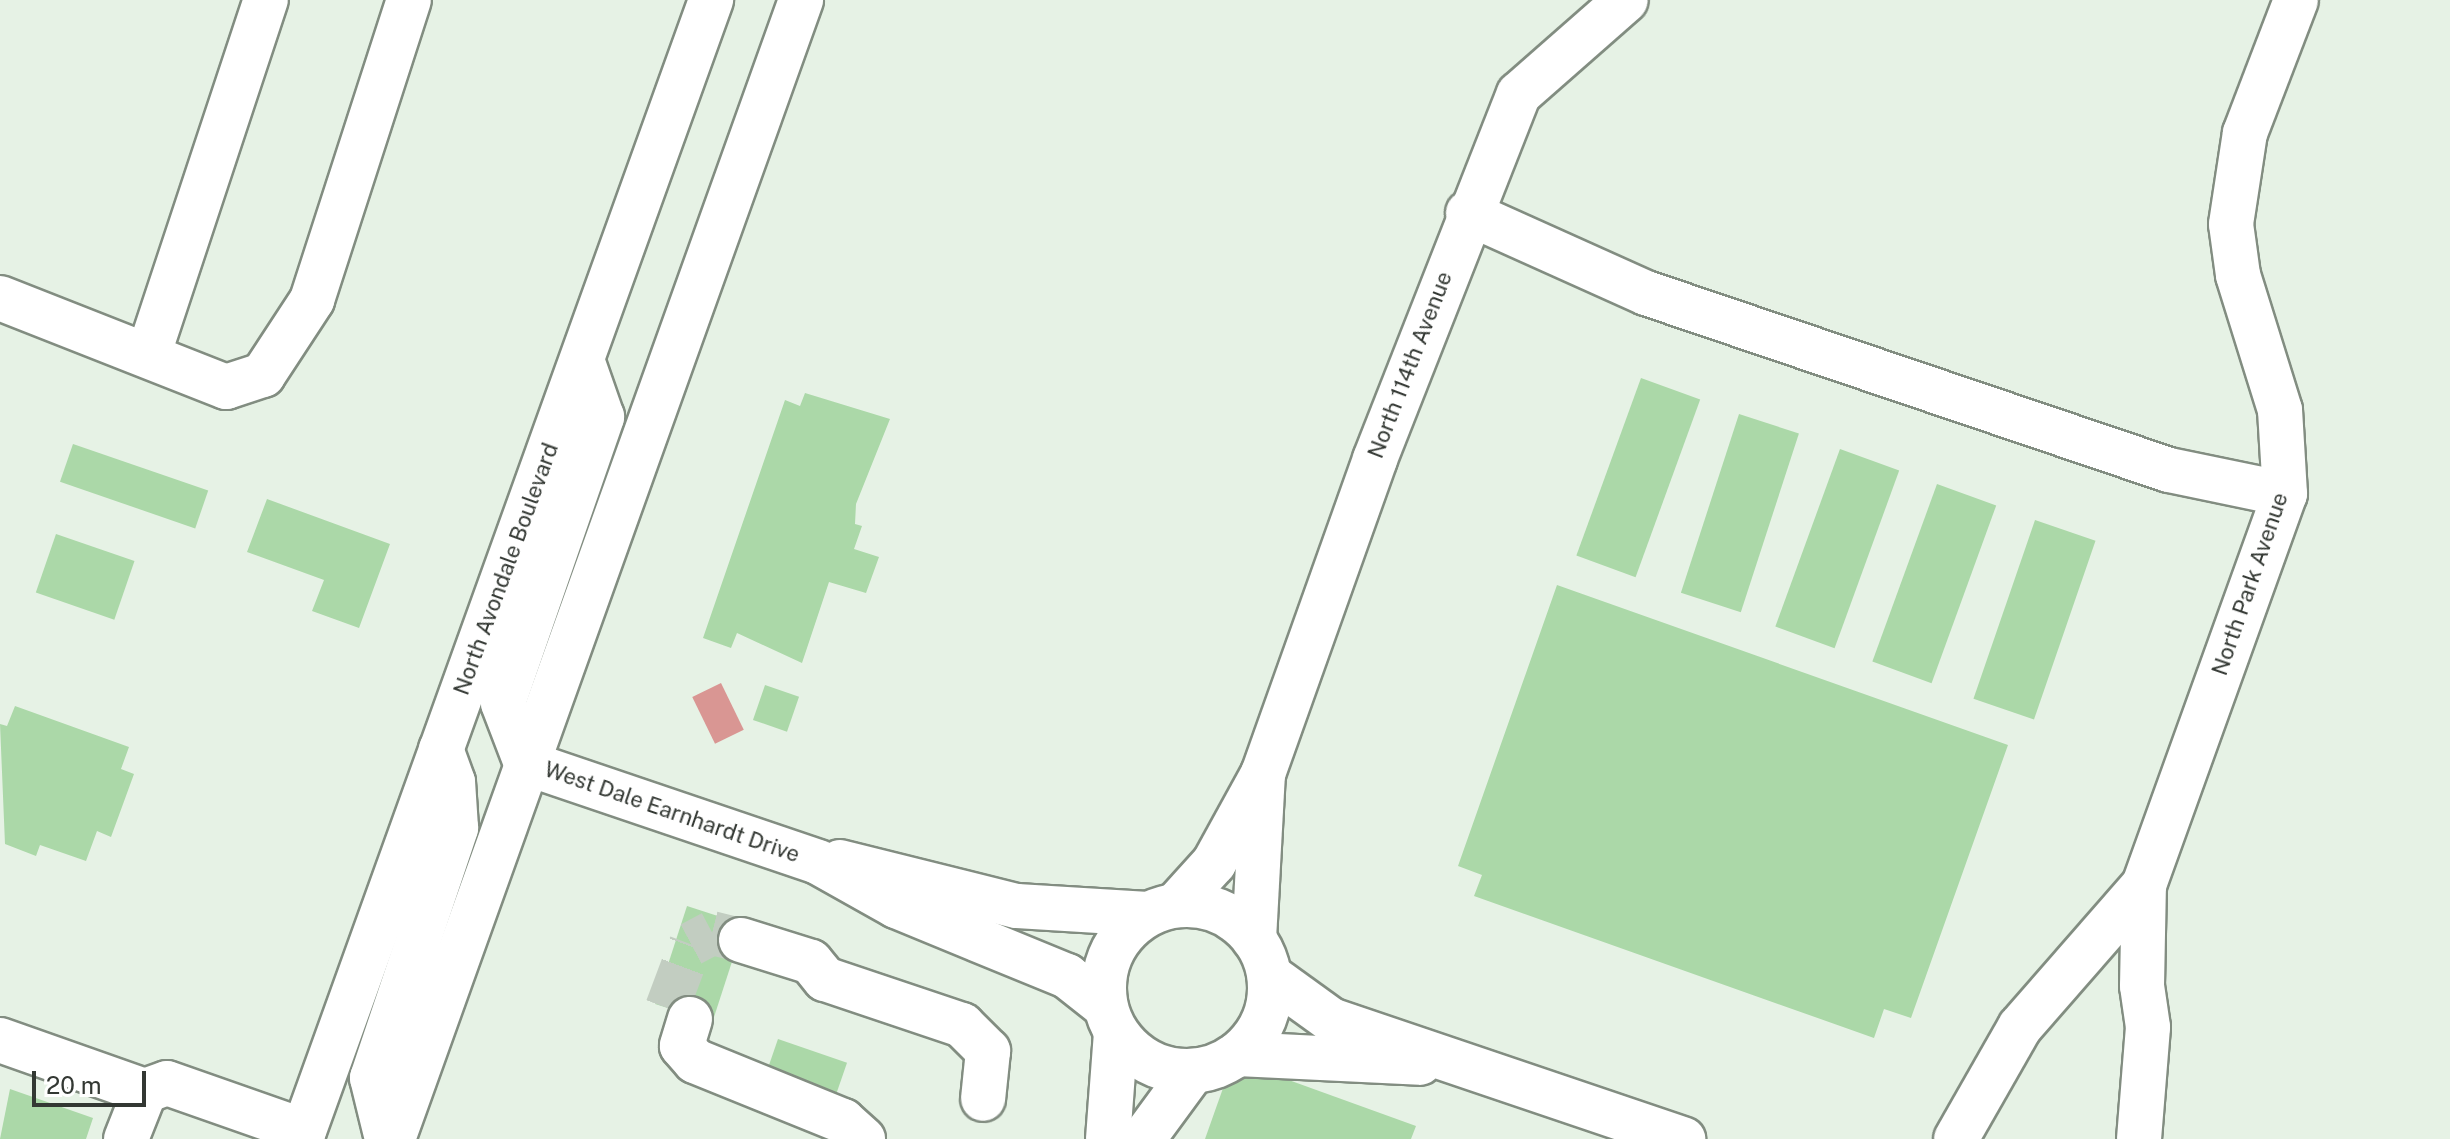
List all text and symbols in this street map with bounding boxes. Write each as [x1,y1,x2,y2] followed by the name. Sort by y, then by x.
[1362,268,1458,462] street label: North 114th Avenue
[448,439,564,699] street label: North Avondale Boulevard
[2206,489,2294,679] street label: North Park Avenue
[541,756,803,868] street label: West Dale Earnhardt Drive
[36,1055,150,1105] scale bar
[46,1071,102,1099] text: 20 m

